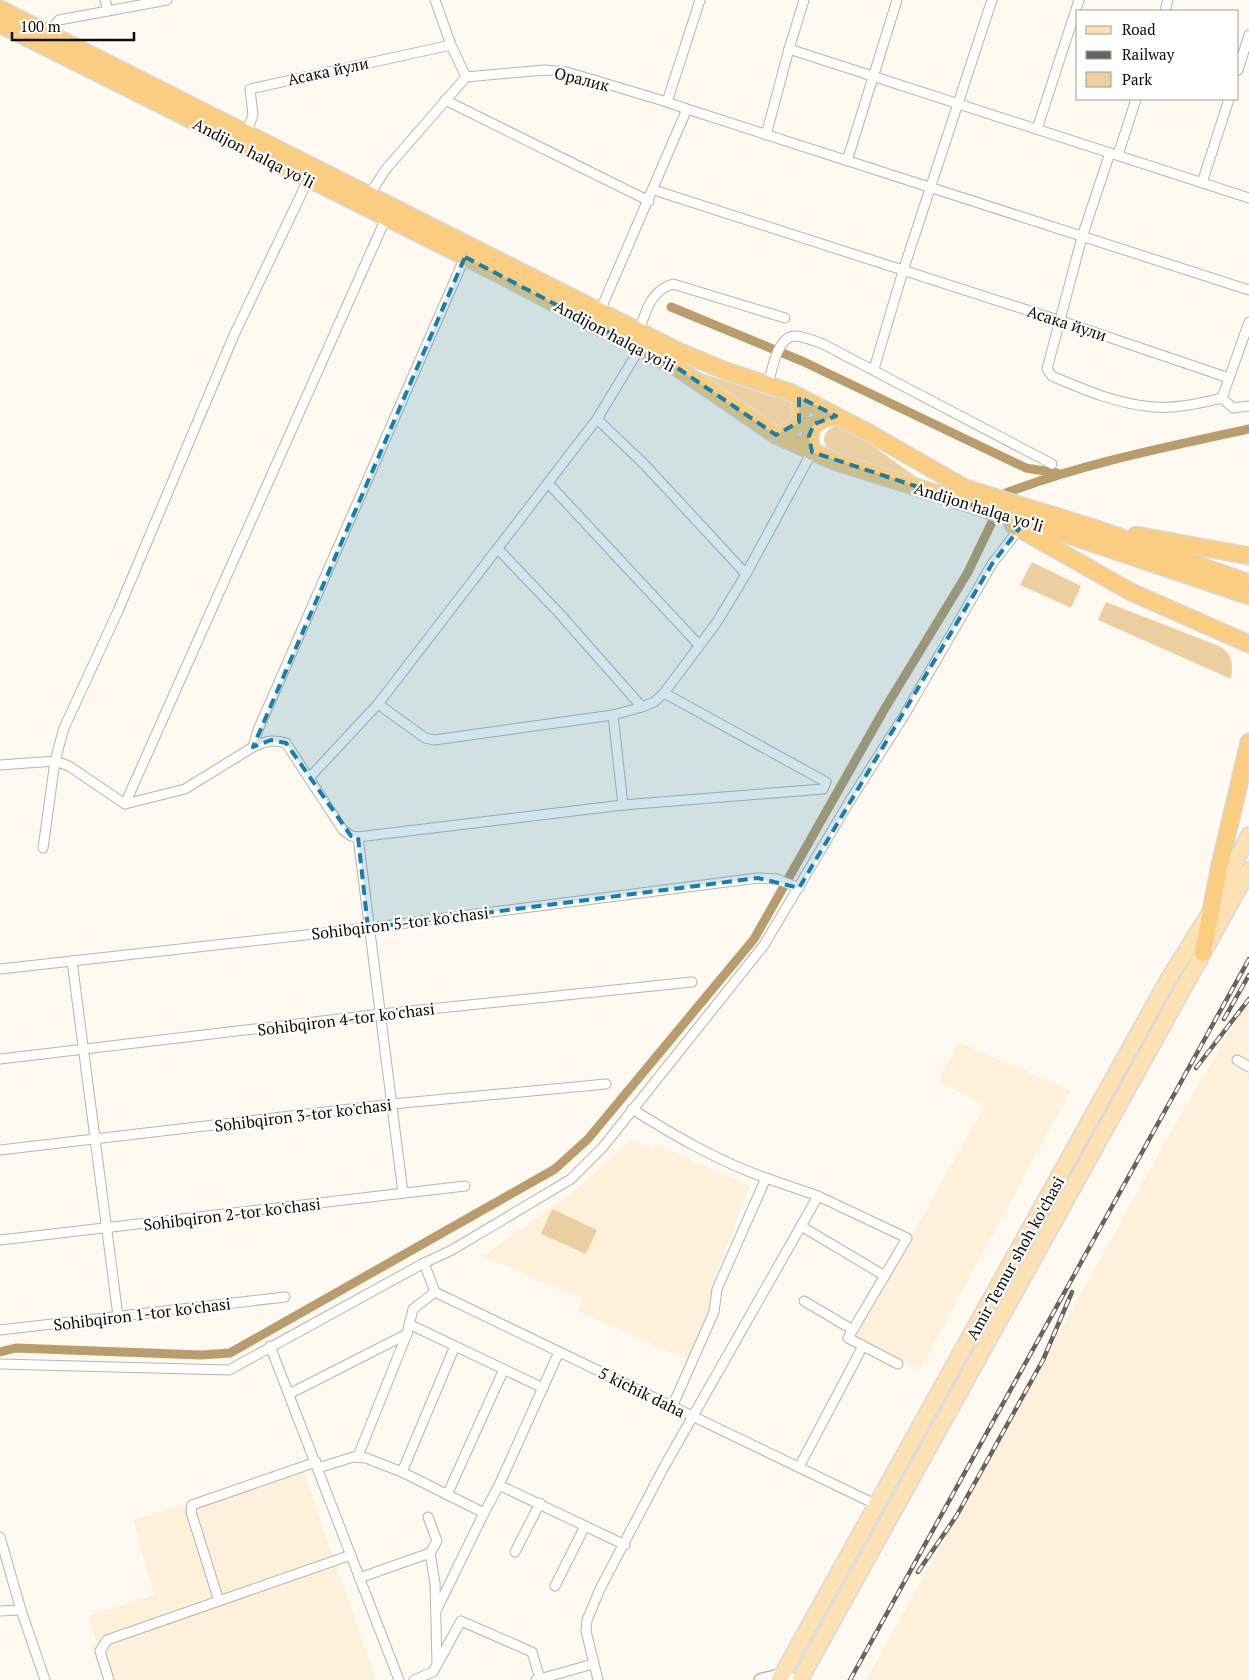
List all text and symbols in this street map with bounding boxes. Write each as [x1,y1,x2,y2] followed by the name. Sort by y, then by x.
[12,10,135,42] scale bar
[1076,10,1239,100] legend
[20,16,61,36] text: 100 m
[1122,19,1155,39] text: Road
[1122,44,1175,64] text: Railway
[285,52,371,90] street label: Асака йули
[552,62,612,97] street label: Оралик
[1122,69,1152,89] text: Park
[189,113,319,193] street label: Andijon halqa yo‘li
[551,295,680,377] street label: Andijon halqa yo‘li
[1024,300,1110,346] street label: Асака йули
[912,477,1047,537] street label: Andijon halqa yo‘li
[310,901,490,945] street label: Sohibqiron 5-tor ko'chasi
[256,997,436,1041] street label: Sohibqiron 4-tor ko'chasi
[213,1093,393,1137] street label: Sohibqiron 3-tor ko'chasi
[961,1172,1069,1344] street label: Amir Temur shoh ko'chasi
[142,1192,322,1236] street label: Sohibqiron 2-tor ko'chasi
[52,1292,232,1336] street label: Sohibqiron 1-tor ko'chasi
[595,1362,689,1422] street label: 5 kichik daha

